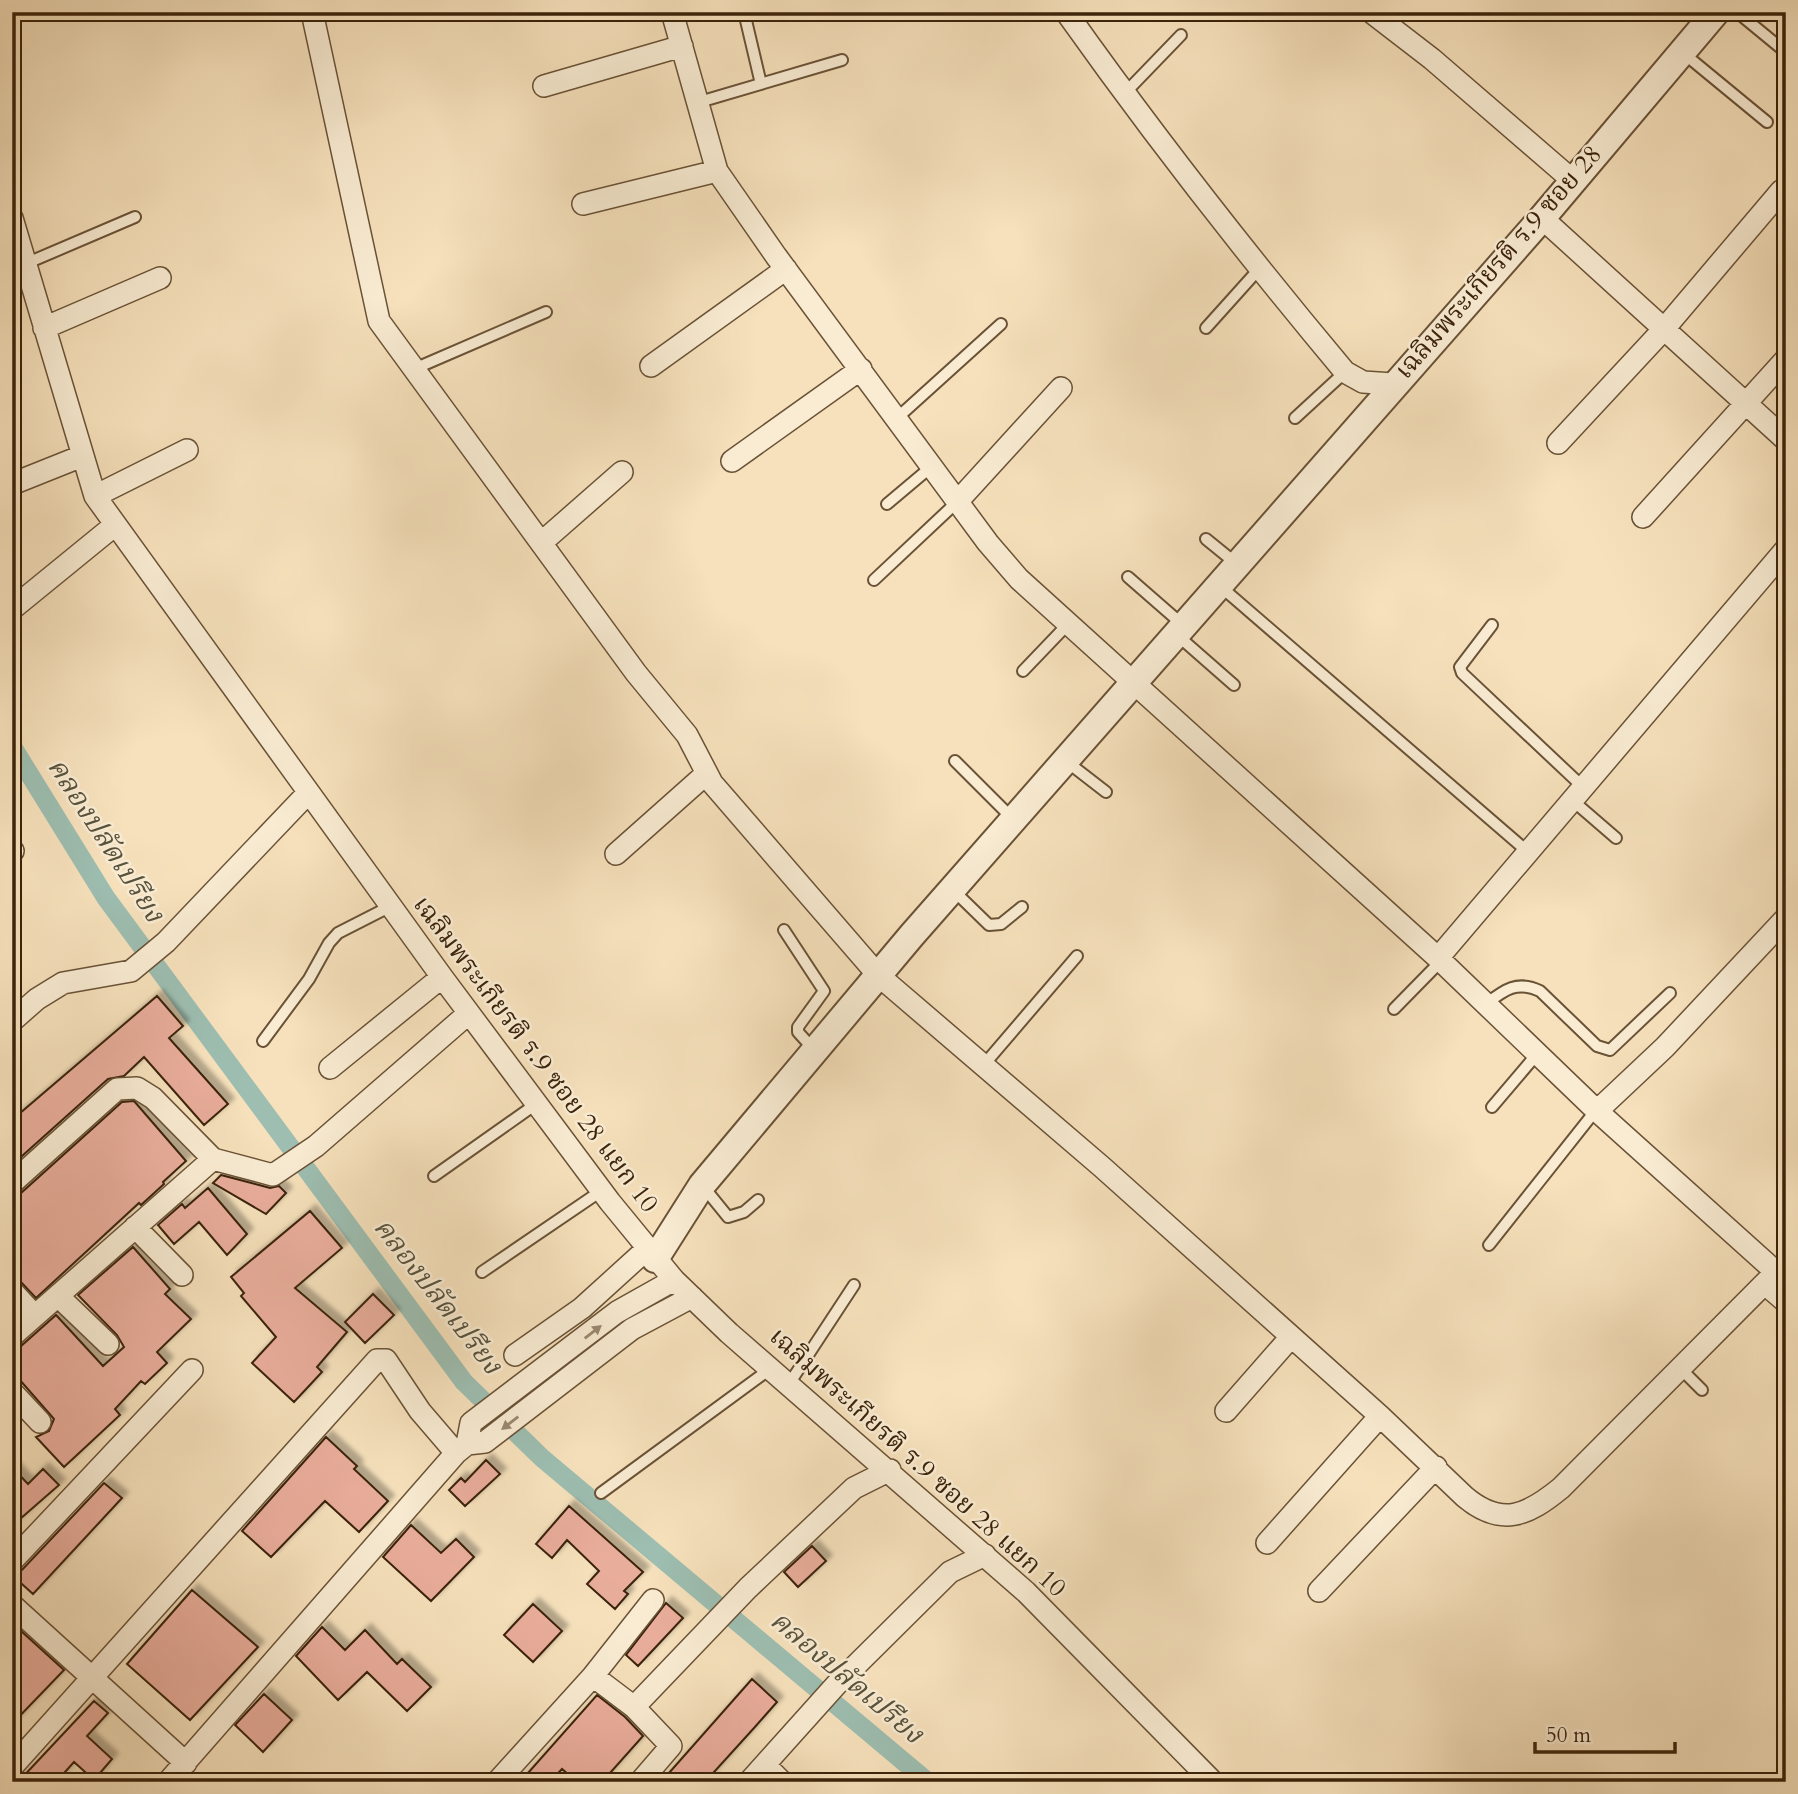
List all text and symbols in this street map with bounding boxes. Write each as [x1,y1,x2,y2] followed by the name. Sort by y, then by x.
[1387,138,1609,386] street label: เฉลิมพระเกียรติ ร.9 ซอย 28
[39,750,174,931] water label: คลองปลัดเปรียง
[405,888,667,1220] street label: เฉลิมพระเกียรติ ร.9 ซอย 28 แยก 10
[365,1210,512,1383] water label: คลองปลัดเปรียง
[762,1319,1074,1605] street label: เฉลิมพระเกียรติ ร.9 ซอย 28 แยก 10
[583,1324,601,1339] one-way arrow
[501,1415,519,1430] one-way arrow
[762,1602,932,1753] water label: คลองปลัดเปรียง
[1535,1710,1675,1754] scale bar
[1546,1721,1591,1750] text: 50 m

